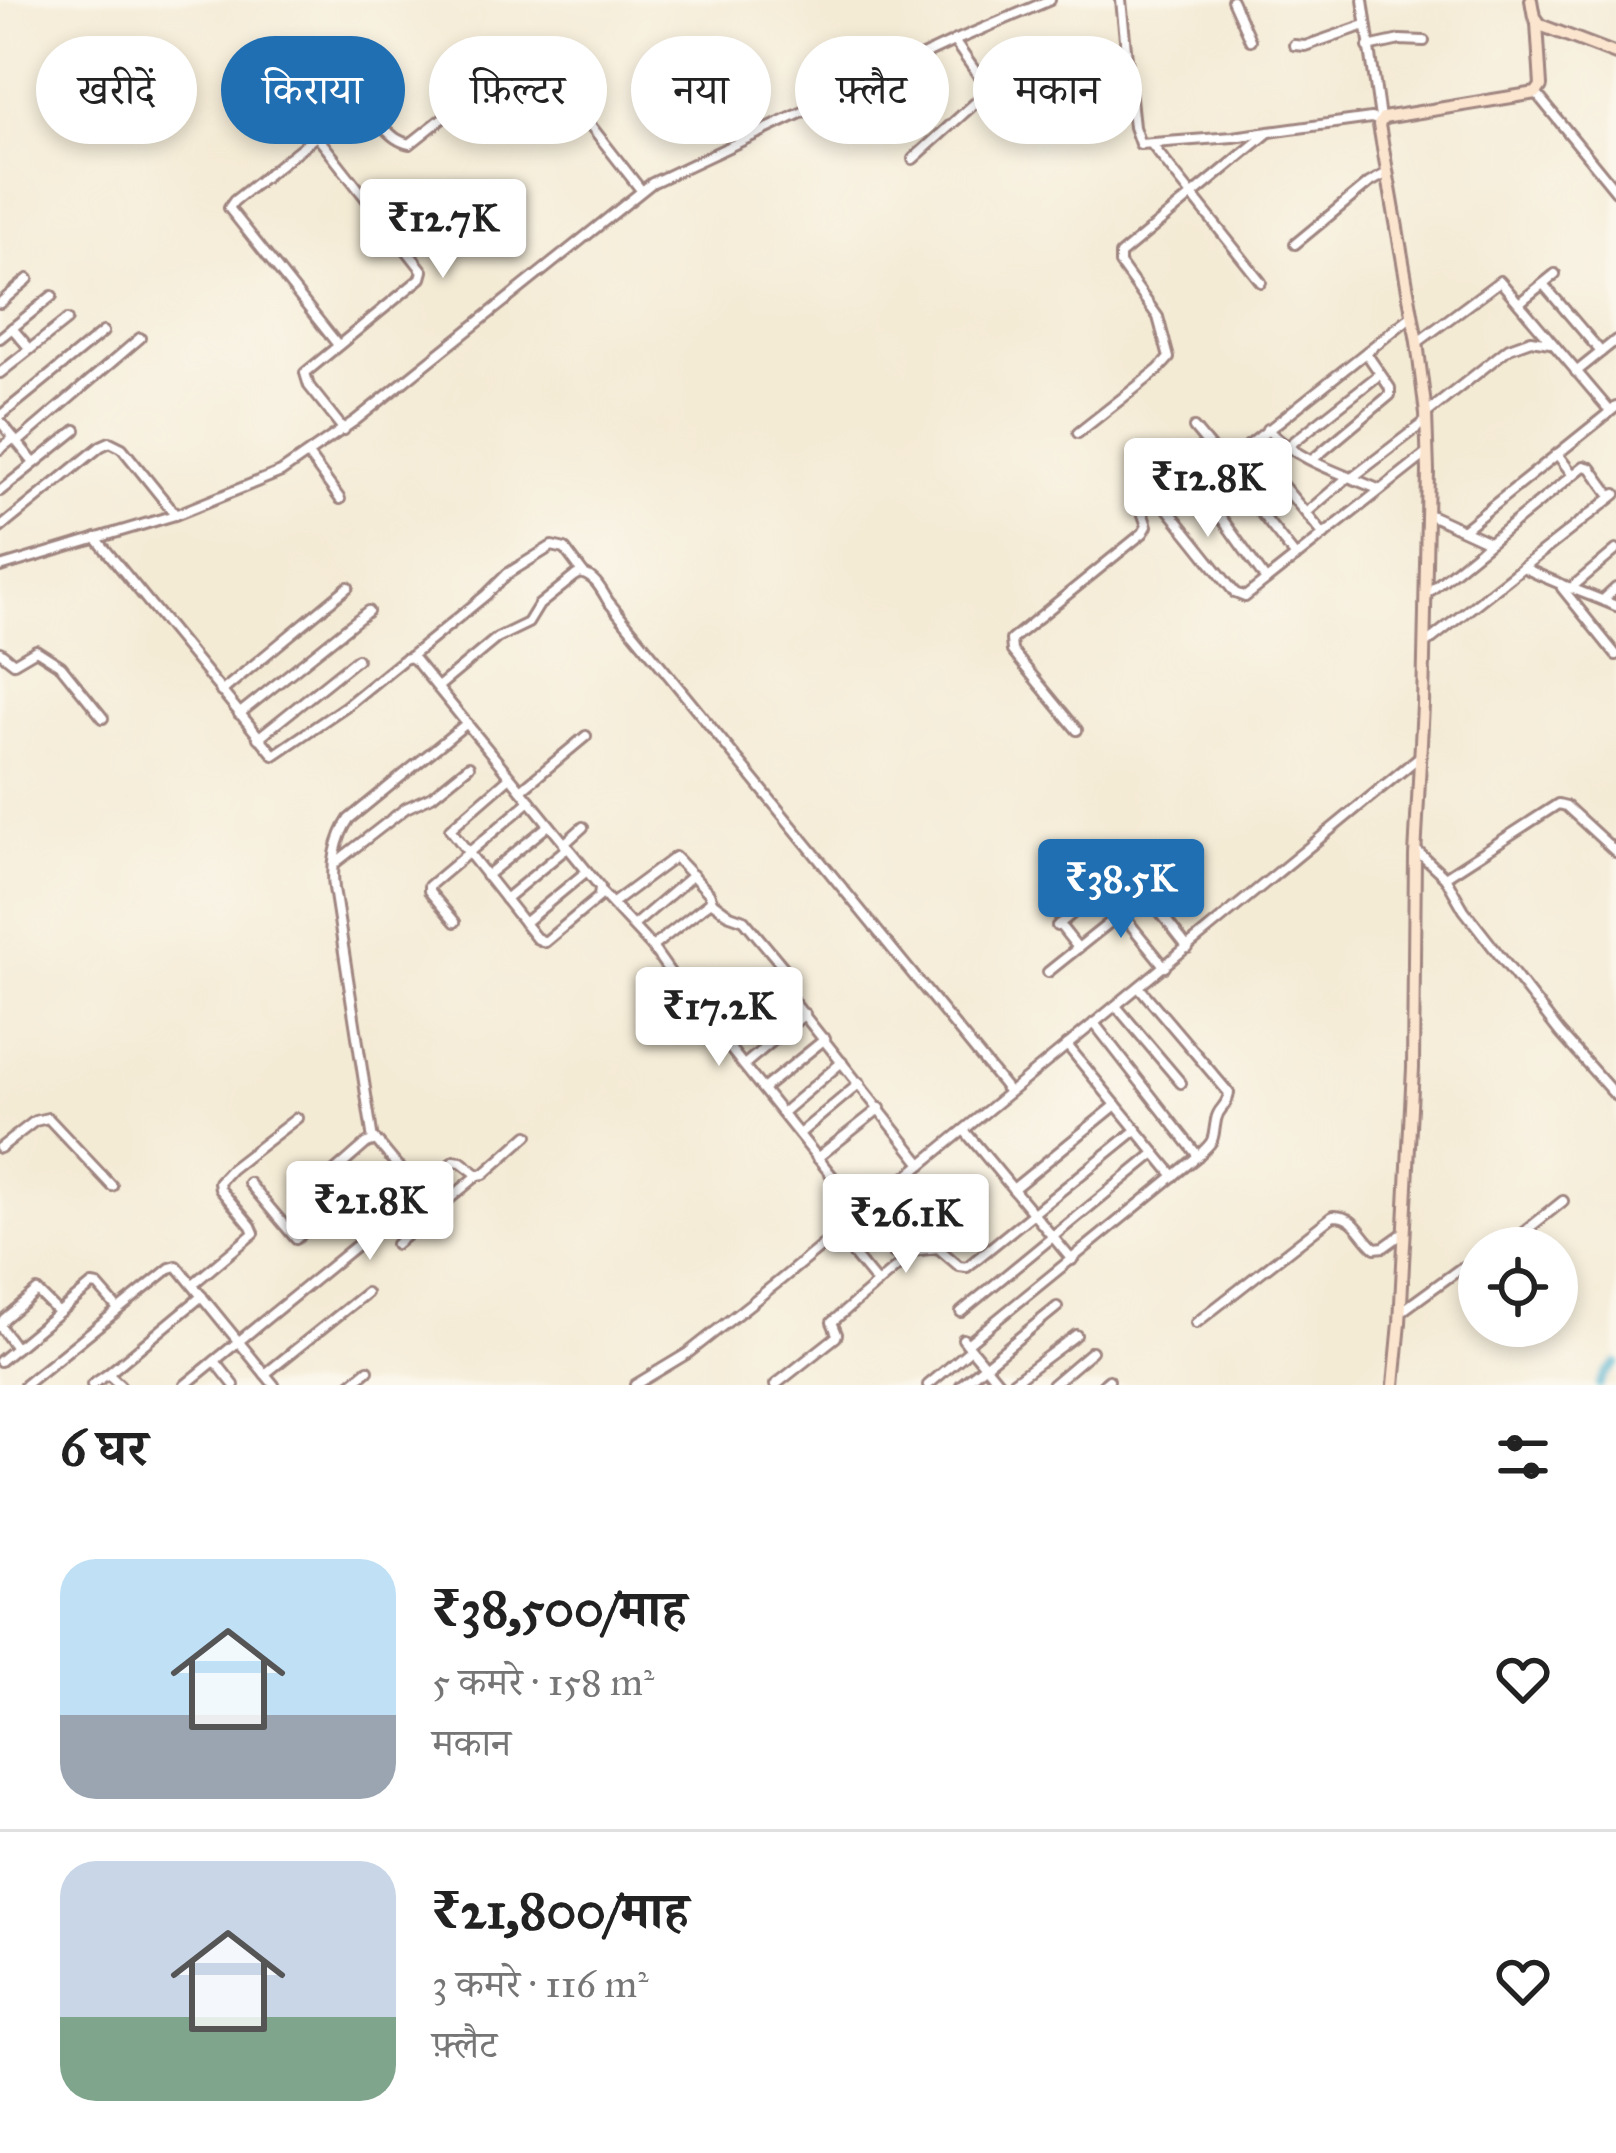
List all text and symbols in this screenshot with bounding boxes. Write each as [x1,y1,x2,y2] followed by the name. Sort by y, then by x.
[36,36,197,144] chip: खरीदें
[221,36,405,144] chip: किराया
[429,36,607,144] chip: फ़िल्टर
[631,36,771,144] chip: नया
[795,36,949,144] chip: फ़्लैट
[973,36,1142,144] chip: मकान
[345,179,541,281] pin: ₹12.7K
[387,194,499,242] text: ₹12.7K
[1110,438,1306,540] pin: ₹12.8K
[1151,453,1265,501] text: ₹12.8K
[1023,839,1219,941] pin: ₹38.5K
[1065,854,1177,902] text: ₹38.5K
[621,967,817,1069] pin: ₹17.2K
[663,982,775,1030] text: ₹17.2K
[272,1161,468,1263] pin: ₹21.8K
[808,1174,1004,1276] pin: ₹26.1K
[313,1176,427,1224] text: ₹21.8K
[850,1189,962,1237] text: ₹26.1K
[1458,1227,1578,1347] map controls
[1458,1227,1578,1347] button: locate
[60,1417,148,1479] text: 6 घर
[1490,1424,1556,1490] icon: filters
[432,1578,686,1640] text: ₹38,500/माह
[156,1607,300,1751] icon: home
[1490,1646,1556,1712] icon: heart
[432,1658,654,1706] text: 5 कमरे · 158 m²
[432,1719,511,1767] text: मकान
[432,1880,688,1942] text: ₹21,800/माह
[156,1909,300,2053] icon: home
[1490,1948,1556,2014] icon: heart
[432,1960,649,2008] text: 3 कमरे · 116 m²
[432,2021,497,2069] text: फ़्लैट

